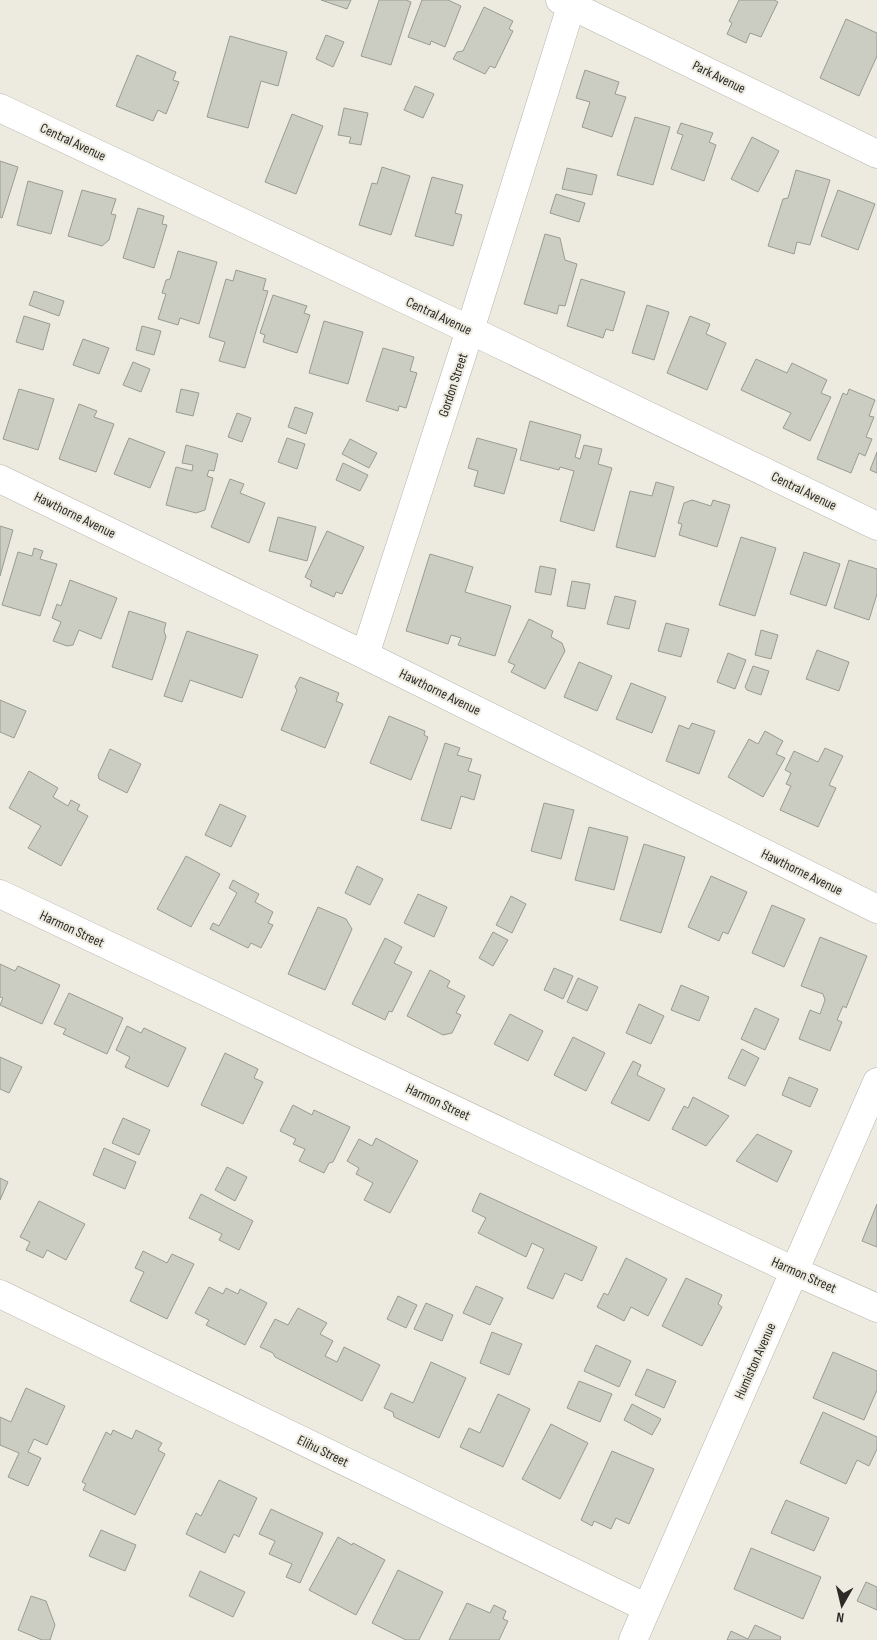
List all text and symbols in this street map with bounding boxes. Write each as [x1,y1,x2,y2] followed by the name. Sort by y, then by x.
[690,57,748,97] street label: Park Avenue
[37,119,109,165] street label: Central Avenue
[403,293,475,339] street label: Central Avenue
[435,351,471,419] street label: Gordon Street
[768,468,840,514] street label: Central Avenue
[32,488,118,542] street label: Hawthorne Avenue
[397,665,483,719] street label: Hawthorne Avenue
[759,845,845,899] street label: Hawthorne Avenue
[37,907,107,951] street label: Harmon Street
[403,1080,473,1124] street label: Harmon Street
[769,1253,839,1297] street label: Harmon Street
[731,1320,779,1402] street label: Humiston Avenue
[295,1431,351,1471] street label: Elihu Street
[817,1580,867,1630] north arrow
[835,1608,845,1626] text: N

